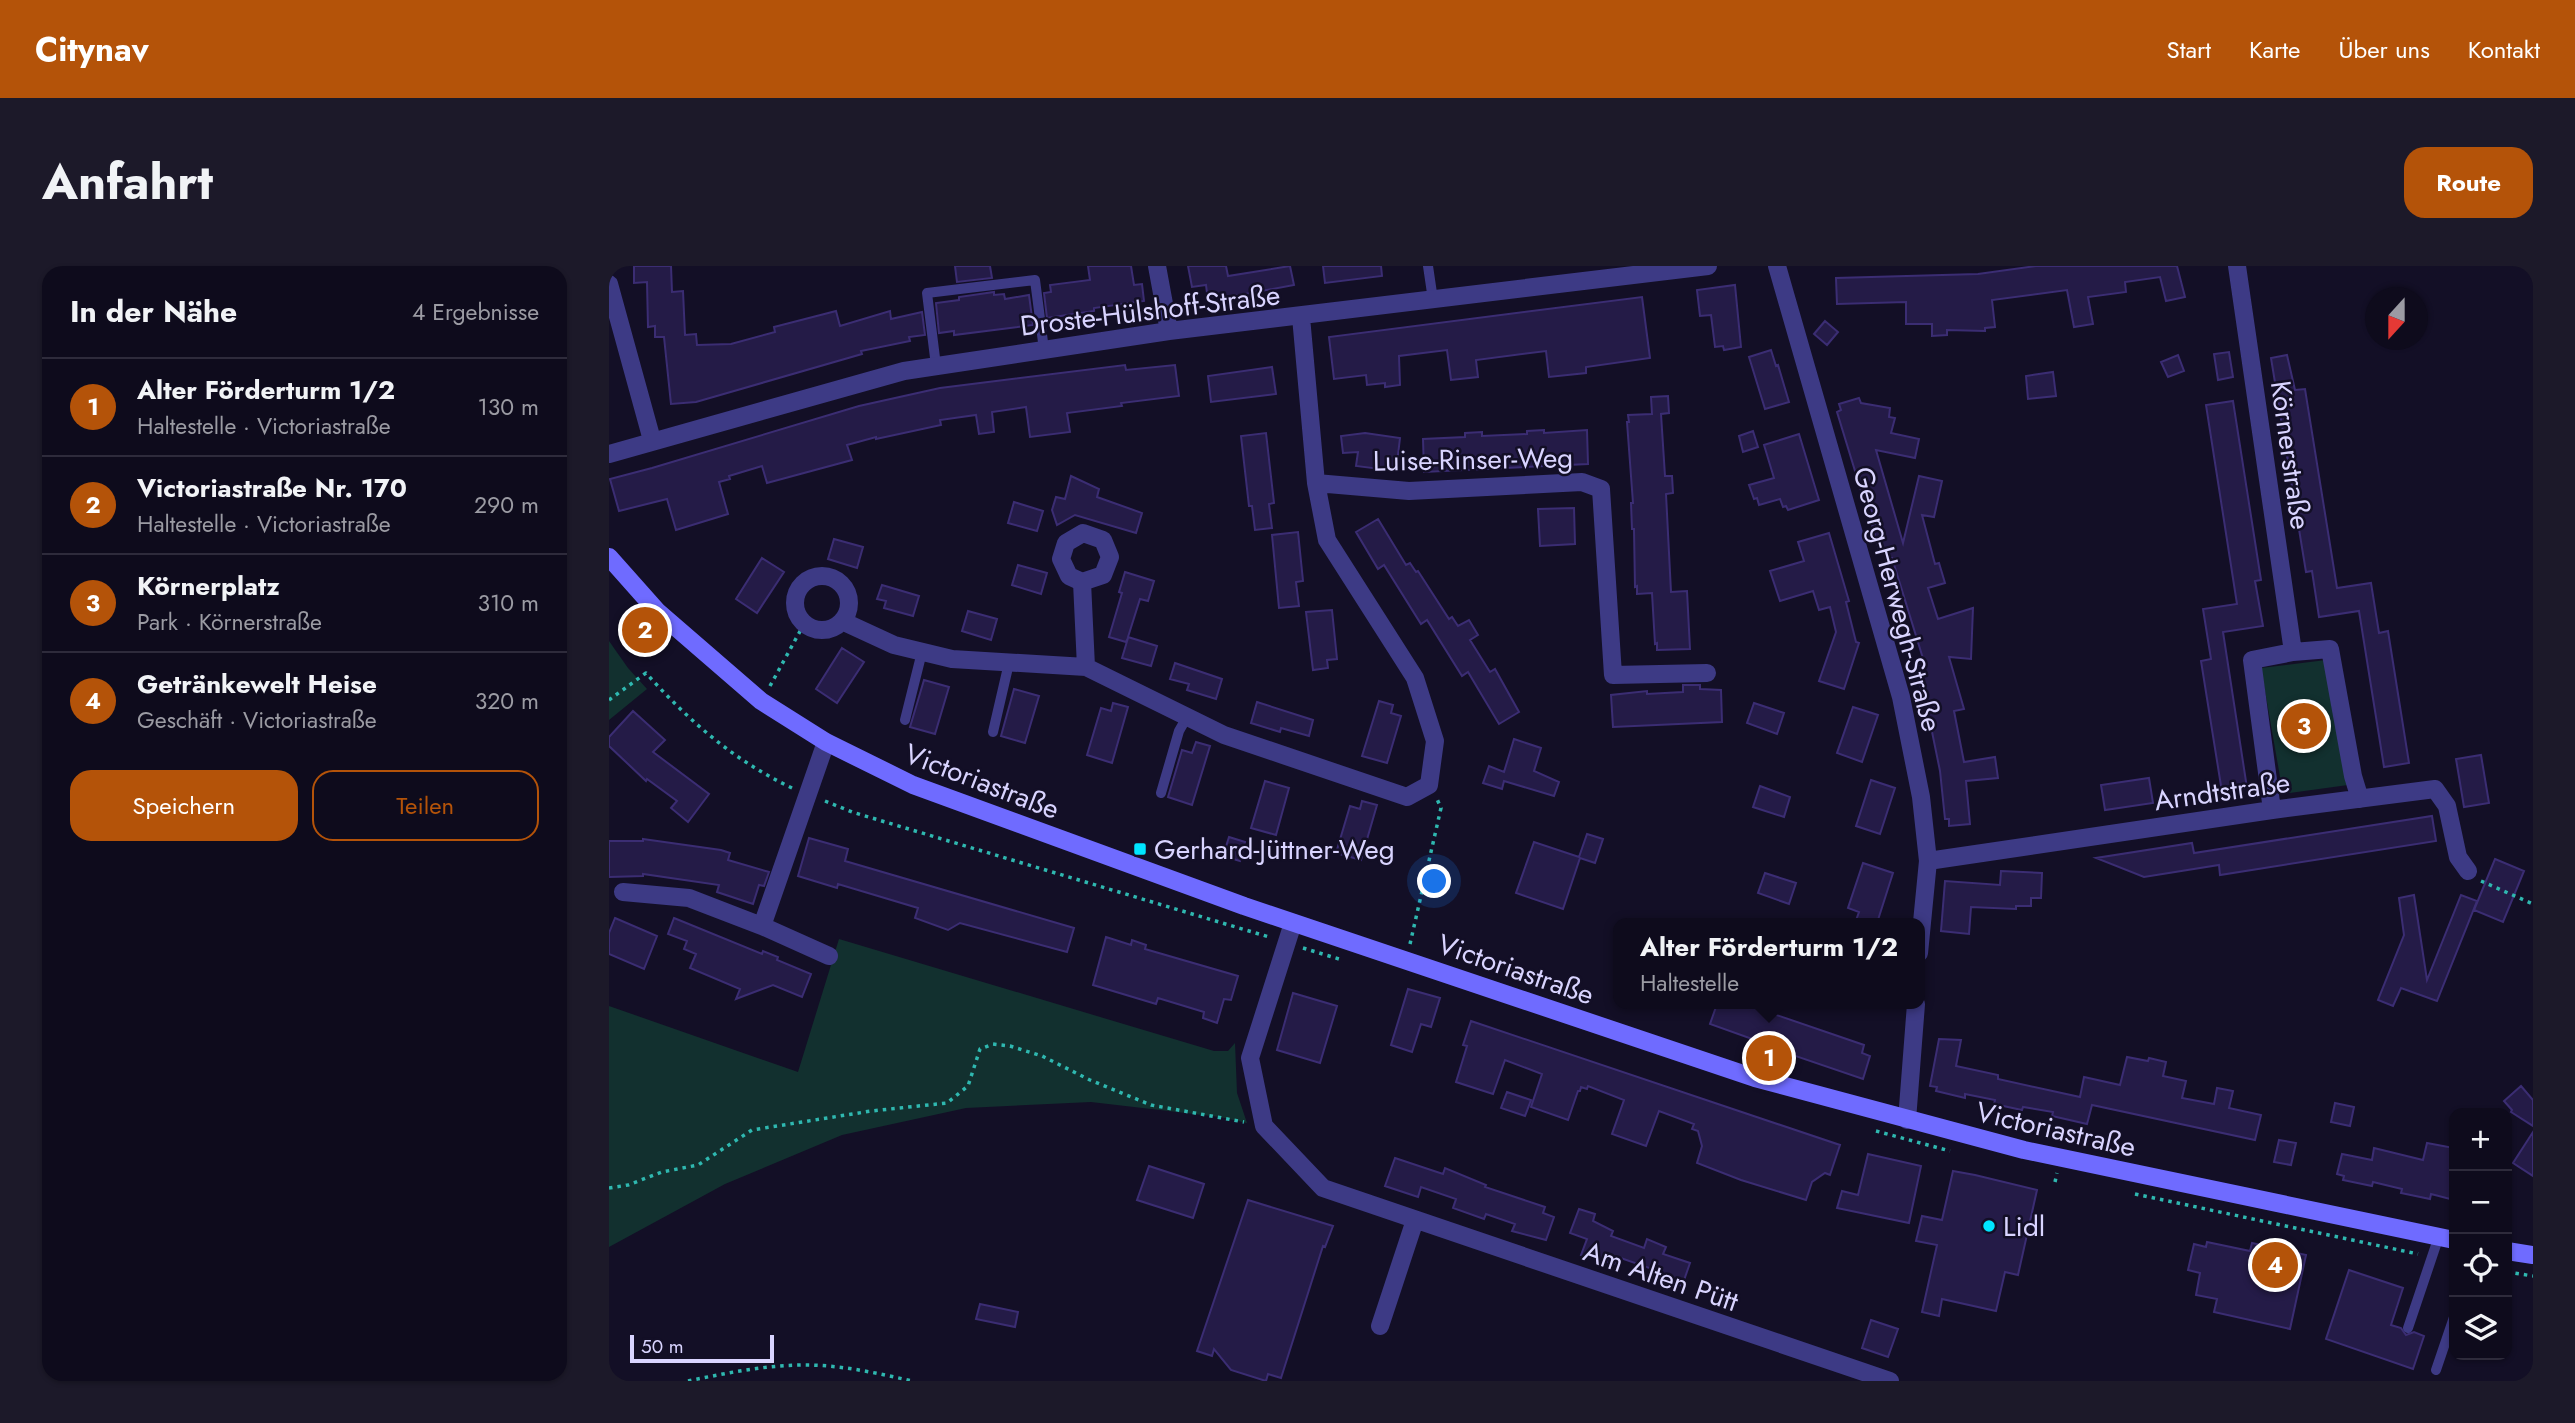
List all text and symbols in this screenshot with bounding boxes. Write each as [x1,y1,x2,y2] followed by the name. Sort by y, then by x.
[35,26,149,73] text: Citynav
[2167,32,2211,67] text: Start
[2249,32,2300,67] text: Karte
[2338,32,2430,67] text: Über uns
[2468,32,2540,67] text: Kontakt
[42,147,213,217] text: Anfahrt
[2404,147,2533,218] button: Route
[1018,274,1282,347] street label: Droste-Hülshoff-Straße
[2365,287,2428,350] north arrow
[70,290,237,333] text: In der Nähe
[412,295,539,329] text: 4 Ergebnisse
[137,371,395,409] text: Alter Förderturm 1/2
[2260,378,2321,532] street label: Körnerstraße
[87,390,99,424] text: 1
[477,390,539,424] text: 130 m
[137,409,391,443] text: Haltestelle · Victoriastraße
[1373,437,1574,482] street label: Luise-Rinser-Weg
[1842,462,1953,736] street label: Georg-Herwegh-Straße
[137,469,407,507] text: Victoriastraße Nr. 170
[85,488,101,522] text: 2
[474,488,539,522] text: 290 m
[137,507,391,541] text: Haltestelle · Victoriastraße
[137,567,280,605] text: Körnerplatz
[86,586,100,620] text: 3
[477,586,539,620] text: 310 m
[622,604,668,656] pin: 2
[137,605,322,639] text: Park · Körnerstraße
[137,665,377,703] text: Getränkewelt Heise
[85,684,101,718] text: 4
[475,684,539,718] text: 320 m
[2281,700,2327,752] pin: 3
[137,703,377,737] text: Geschäft · Victoriastraße
[898,733,1065,830] street label: Victoriastraße
[2151,762,2293,821] street label: Arndtstraße
[70,770,298,841] button: Speichern
[312,770,539,841] button: Teilen
[1154,829,1395,870] place label: Gerhard-Jüttner-Weg
[1132,841,1148,857] marker: Gerhard-Jüttner-Weg
[1417,864,1451,898] your location
[1613,918,1925,1009] popup
[1432,924,1599,1015] street label: Victoriastraße
[1640,928,1898,966] text: Alter Förderturm 1/2
[1640,966,1739,1000] text: Haltestelle
[1746,1032,1792,1084] pin: 1
[1972,1091,2140,1168] street label: Victoriastraße
[2449,1108,2512,1360] map controls
[2449,1108,2512,1171] button: +
[2449,1171,2512,1234] button: −
[2003,1206,2045,1247] place label: Lidl
[1981,1218,1997,1234] marker: Lidl
[1578,1231,1744,1322] street label: Am Alten Pütt
[2449,1234,2512,1297] button: locate
[2252,1239,2298,1291] pin: 4
[2449,1297,2512,1360] button: layers
[630,1332,773,1364] scale bar
[641,1333,684,1360] text: 50 m

